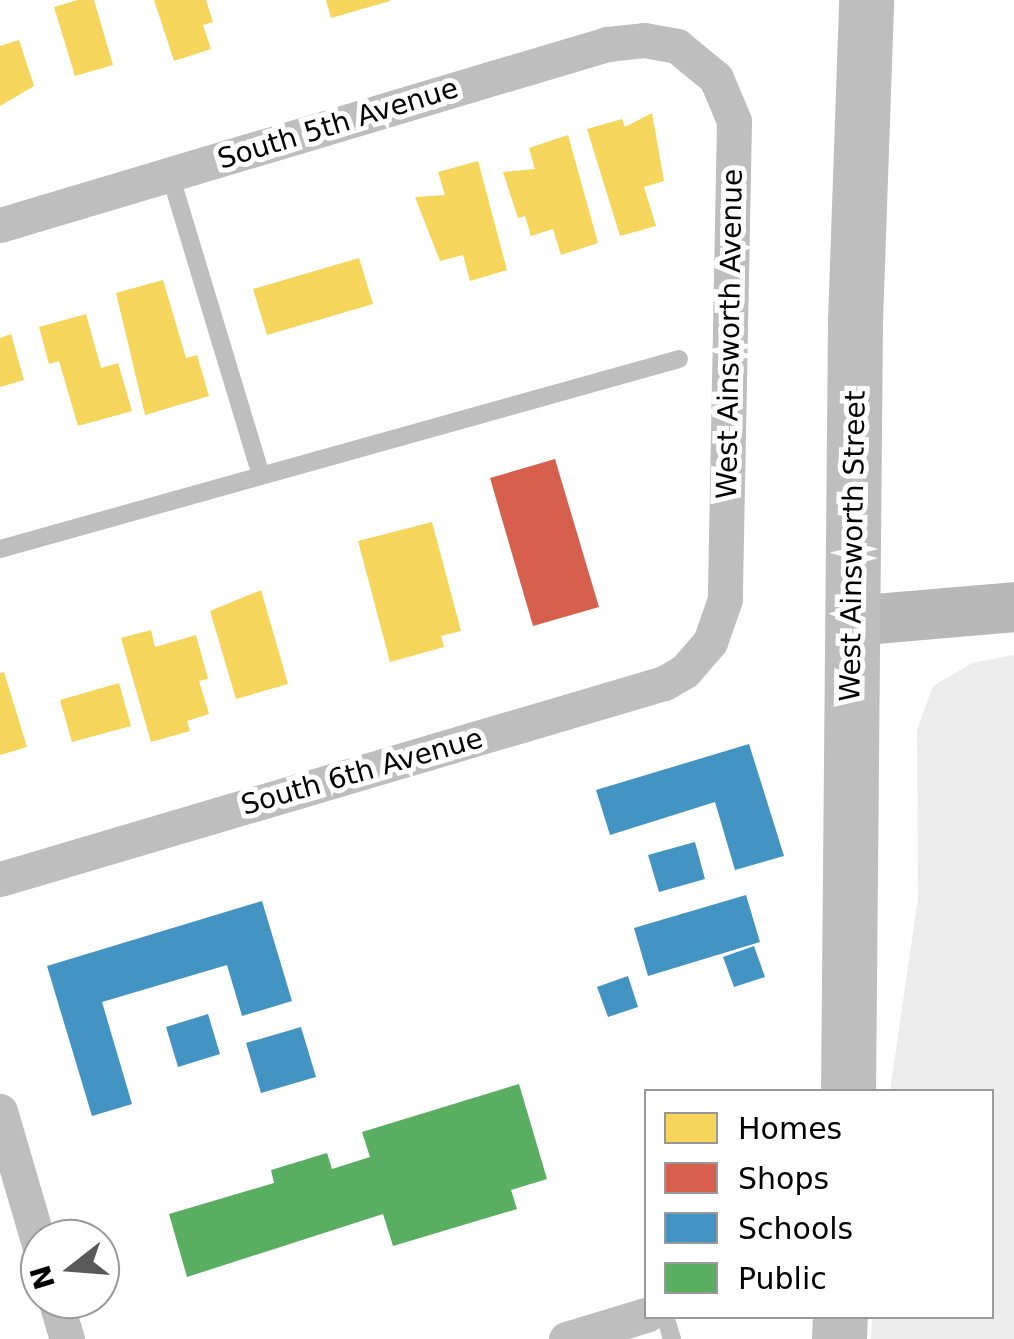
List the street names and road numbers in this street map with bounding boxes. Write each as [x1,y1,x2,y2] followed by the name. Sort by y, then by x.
[214,71,462,177] street label: South 5th Avenue
[710,169,750,499] street label: West Ainsworth Avenue
[833,390,873,702] street label: West Ainsworth Street
[237,721,487,823] street label: South 6th Avenue

